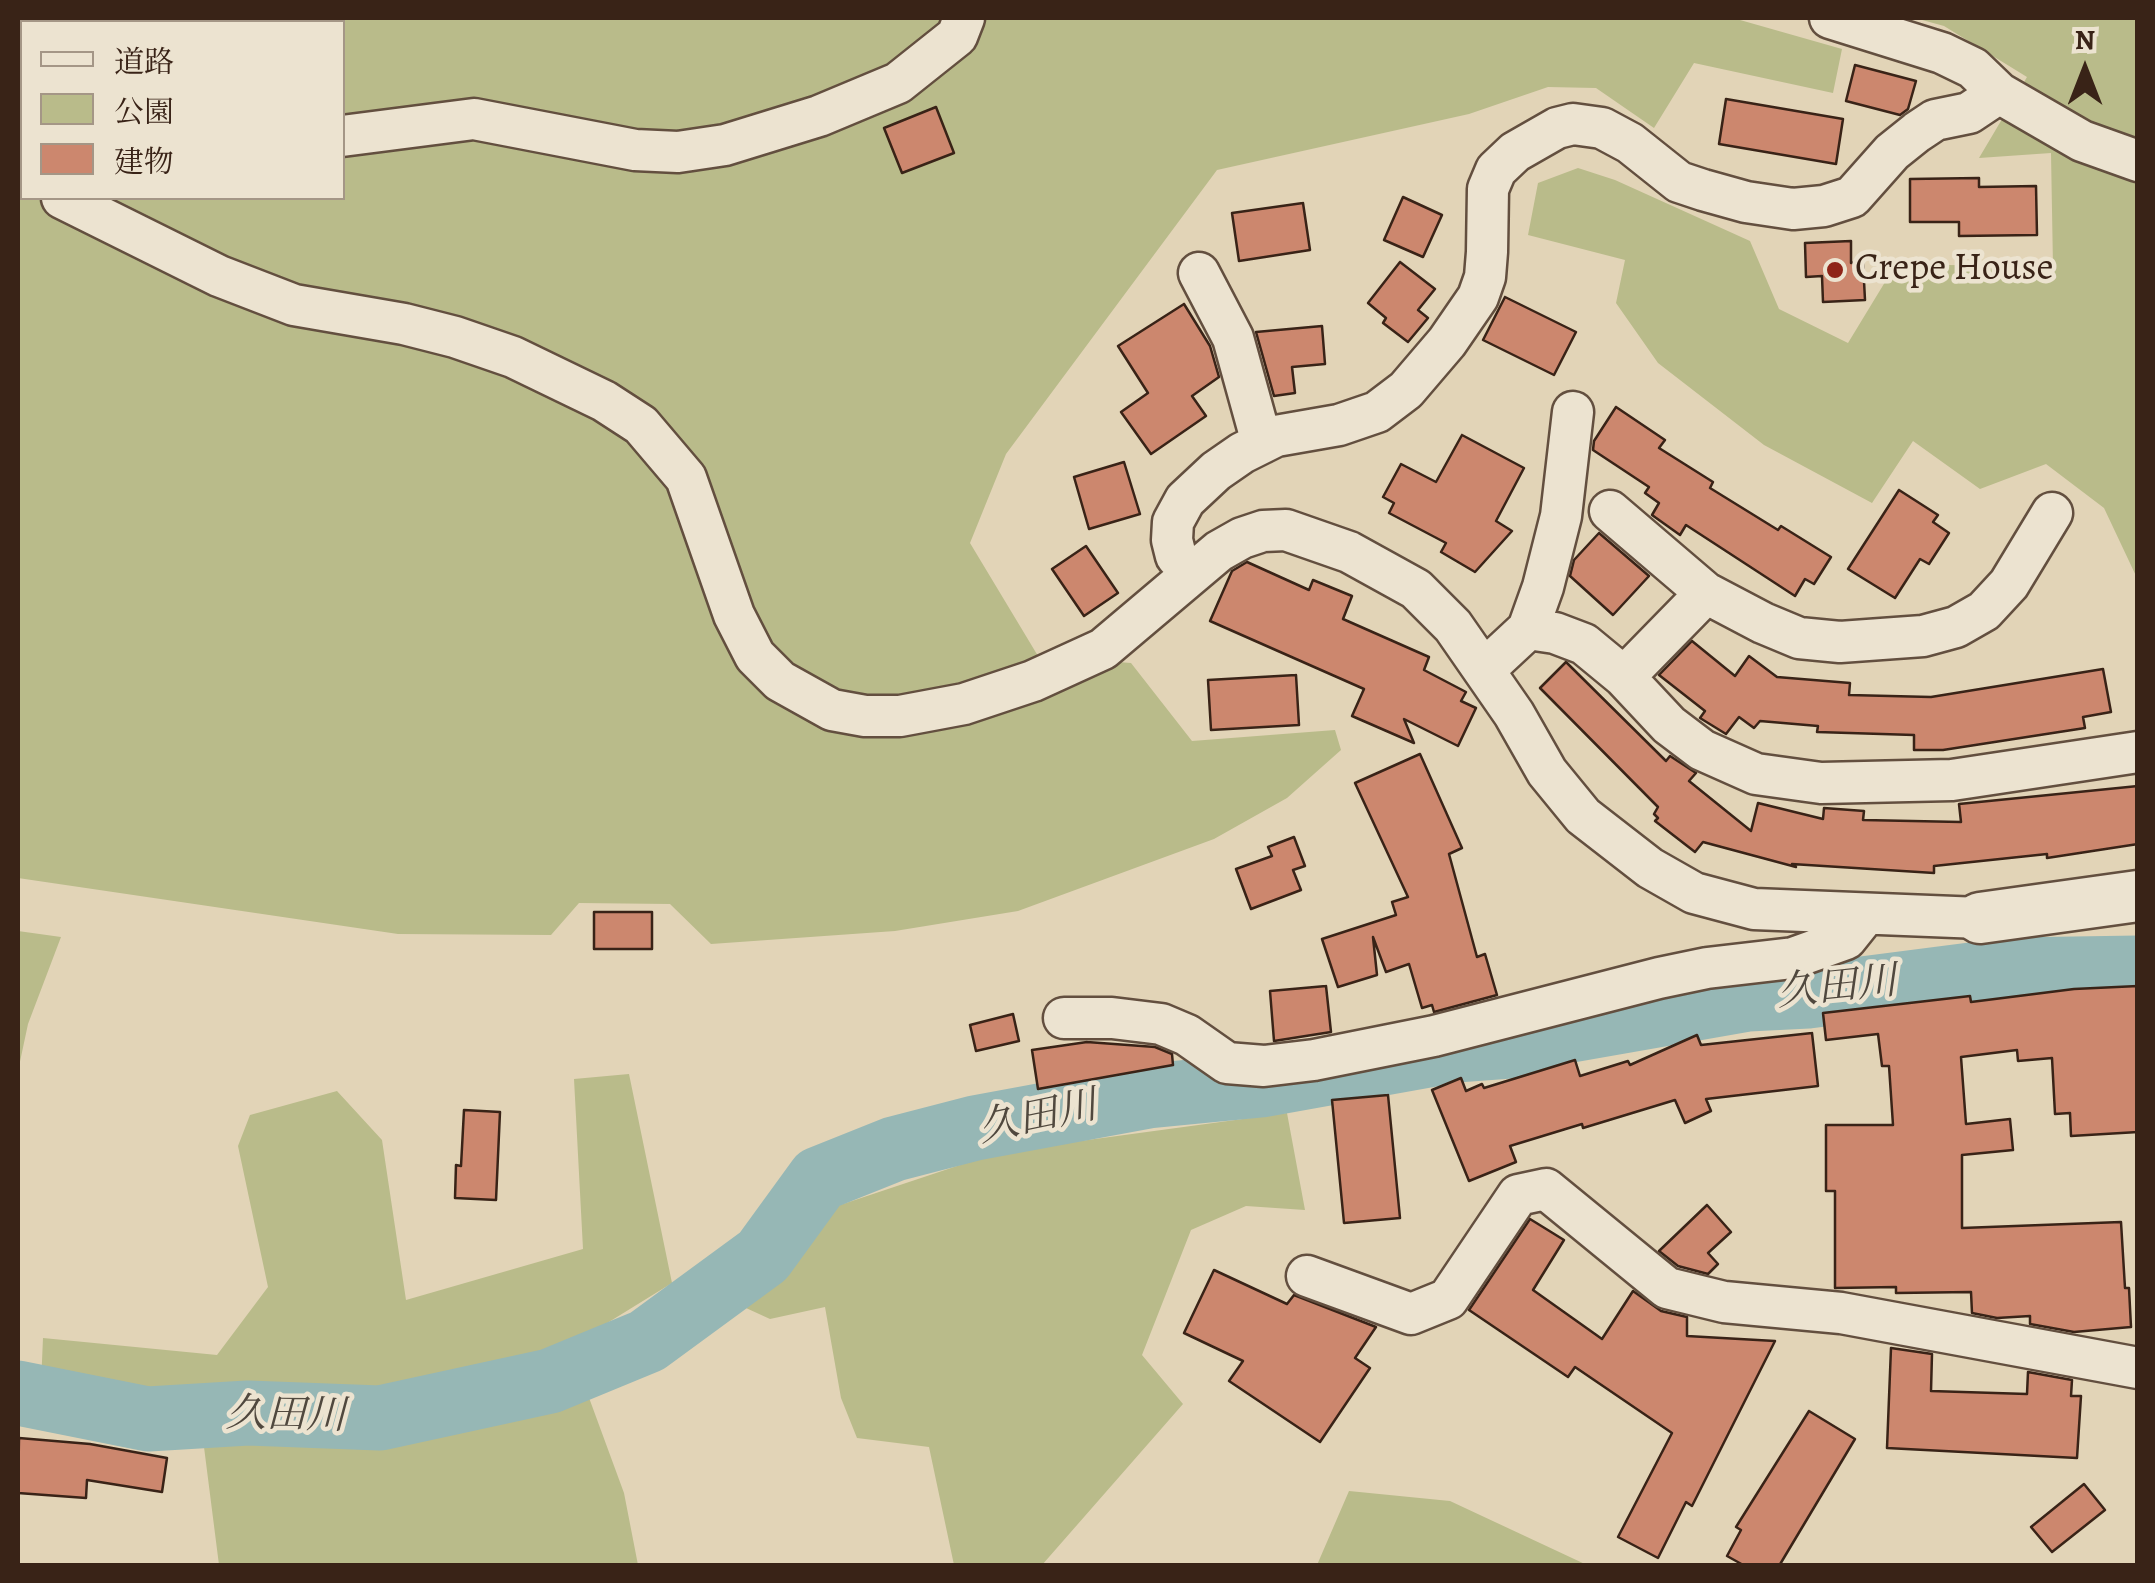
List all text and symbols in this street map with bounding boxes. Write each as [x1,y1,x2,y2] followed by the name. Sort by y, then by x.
[20,20,345,200] legend
[2035,20,2135,120] north arrow
[2075,21,2095,59] text: N
[114,42,174,82] text: 道路
[114,92,174,132] text: 公園
[114,142,174,182] text: 建物
[1855,247,2054,293] place label: Crepe House
[1824,259,1846,281] marker: Crepe House
[1775,959,1899,1019] water label: 久田川
[974,1083,1102,1155] water label: 久田川
[226,1392,346,1442] water label: 久田川

